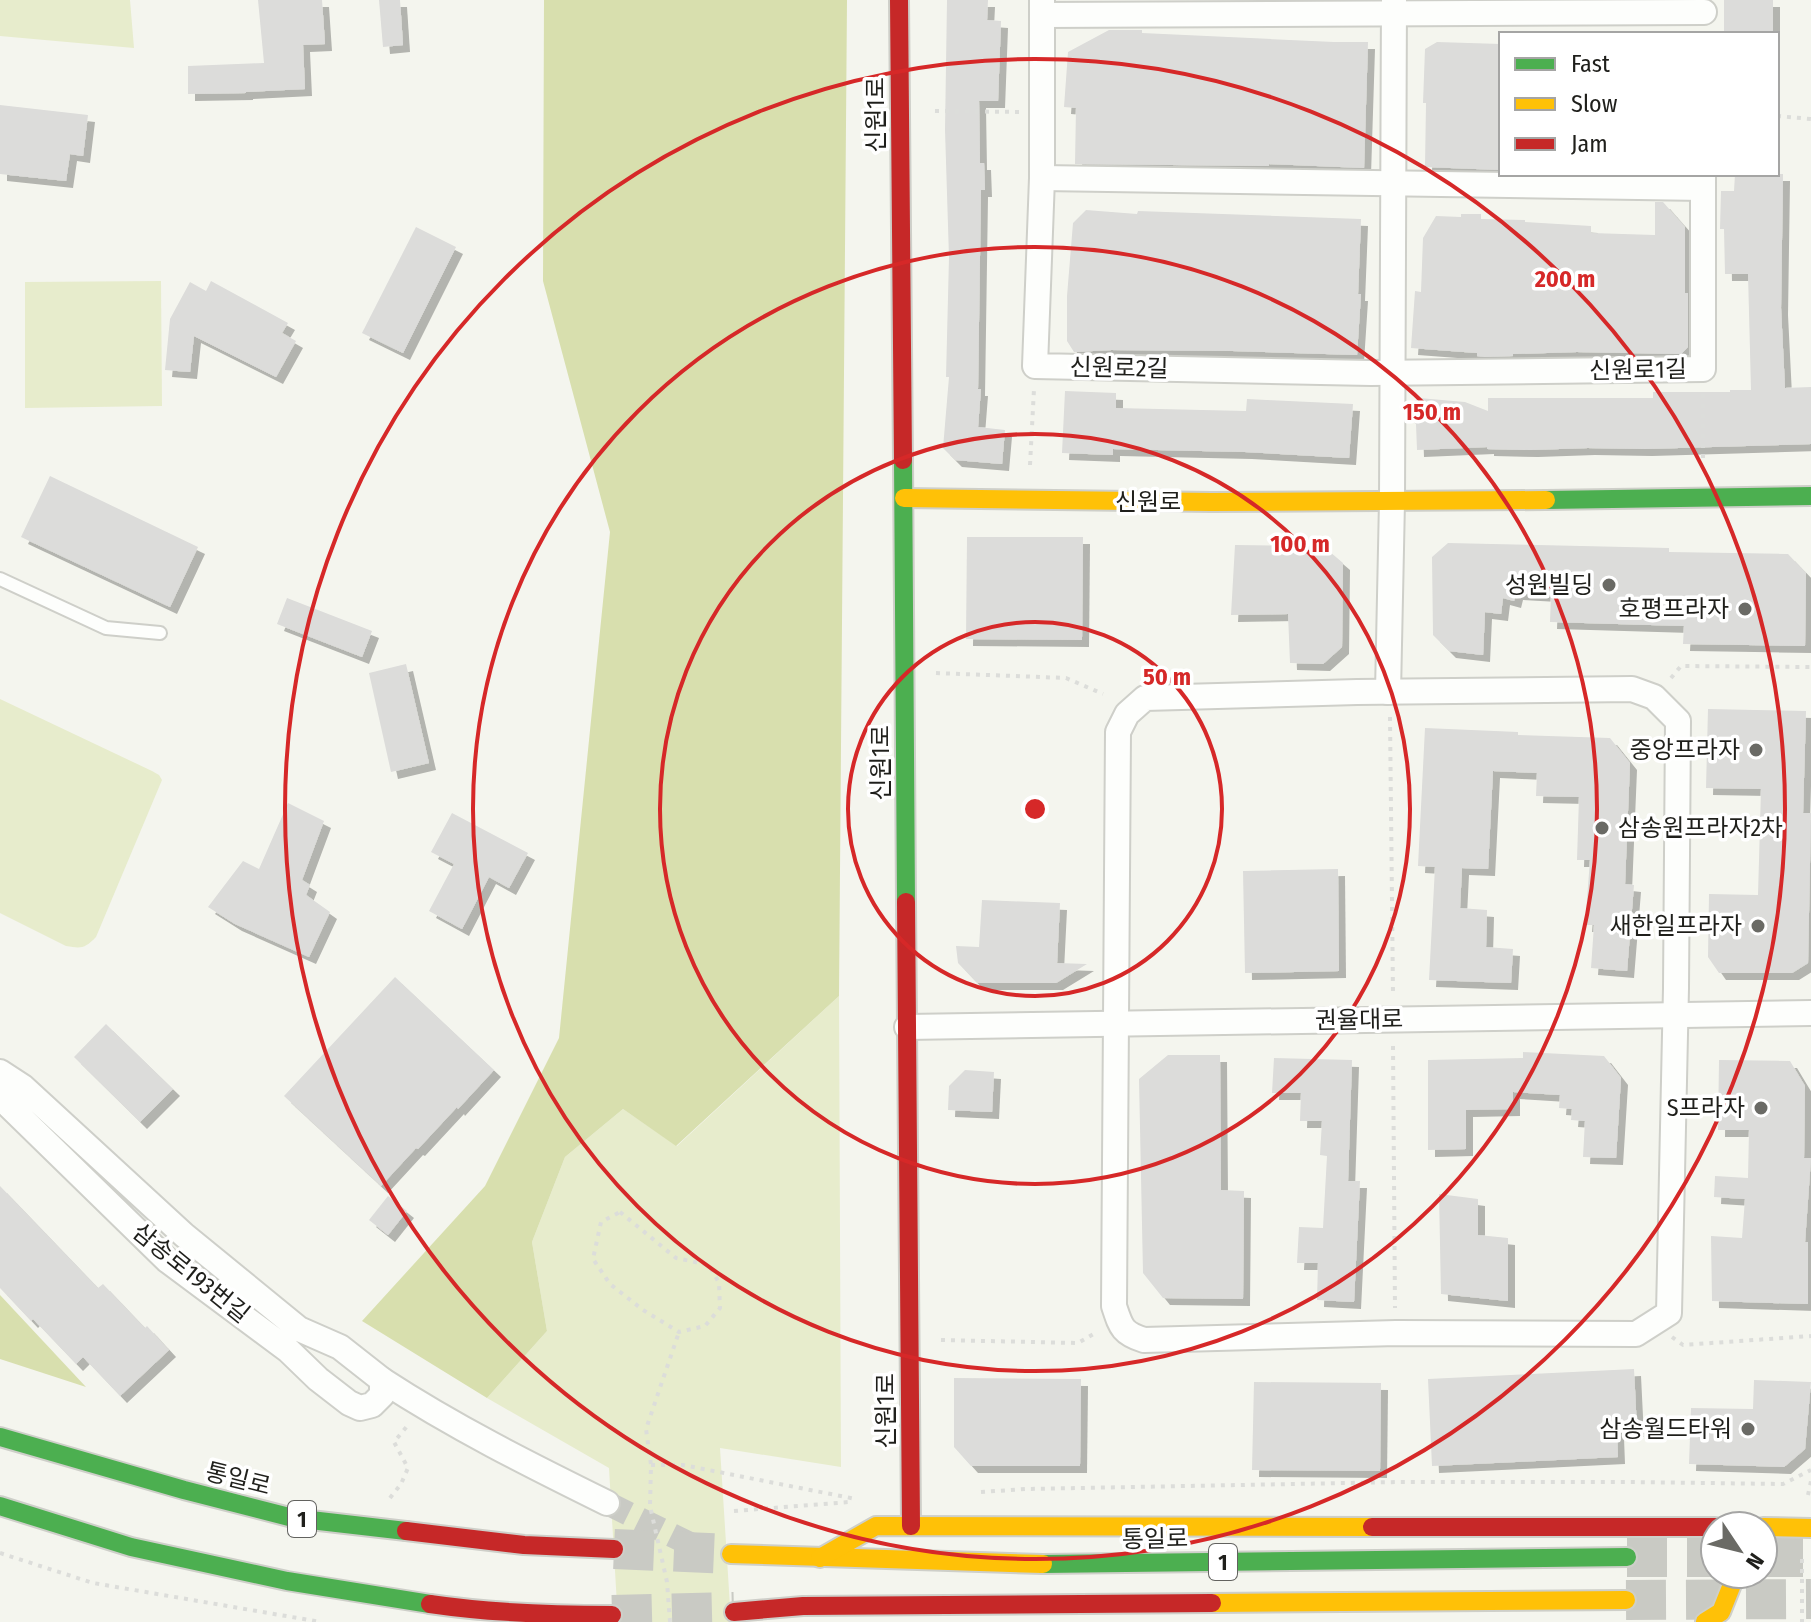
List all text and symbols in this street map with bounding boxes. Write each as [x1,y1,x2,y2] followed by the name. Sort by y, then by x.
[1499,32,1779,176] legend
[1571,50,1610,78] text: Fast
[862,77,890,153] street label: 신원1로
[1571,90,1618,118] text: Slow
[1571,130,1608,158] text: Jam
[1534,265,1595,293] text: 200 m
[1069,353,1169,383] street label: 신원로2길
[1589,355,1687,385] street label: 신원로1길
[1403,398,1461,426] text: 150 m
[1115,488,1181,516] street label: 신원로
[1270,530,1330,558] text: 100 m
[1505,571,1593,599] place label: 성원빌딩
[1600,576,1618,594] marker: 성원빌딩
[1619,595,1729,623] place label: 호평프라자
[1736,600,1754,618] marker: 호평프라자
[1143,663,1191,691] text: 50 m
[867,725,895,801] street label: 신원1로
[1630,736,1740,764] place label: 중앙프라자
[1747,741,1765,759] marker: 중앙프라자
[1021,795,1049,823] centre of rings
[1618,814,1783,842] place label: 삼송원프라자2차
[1593,819,1611,837] marker: 삼송원프라자2차
[1610,912,1742,940] place label: 새한일프라자
[1749,917,1767,935] marker: 새한일프라자
[1315,1005,1403,1035] street label: 권율대로
[1667,1094,1745,1122] place label: S프라자
[1752,1099,1770,1117] marker: S프라자
[127,1218,255,1328] street label: 삼송로193번길
[872,1373,900,1449] street label: 신원1로
[1600,1415,1732,1443] place label: 삼송월드타워
[1739,1420,1757,1438] marker: 삼송월드타워
[202,1457,274,1501] street label: 통일로
[288,1501,316,1537] road number: 1
[1699,1510,1779,1590] north arrow
[1122,1524,1188,1554] street label: 통일로
[1209,1544,1237,1580] road number: 1
[1740,1548,1770,1574] text: N

